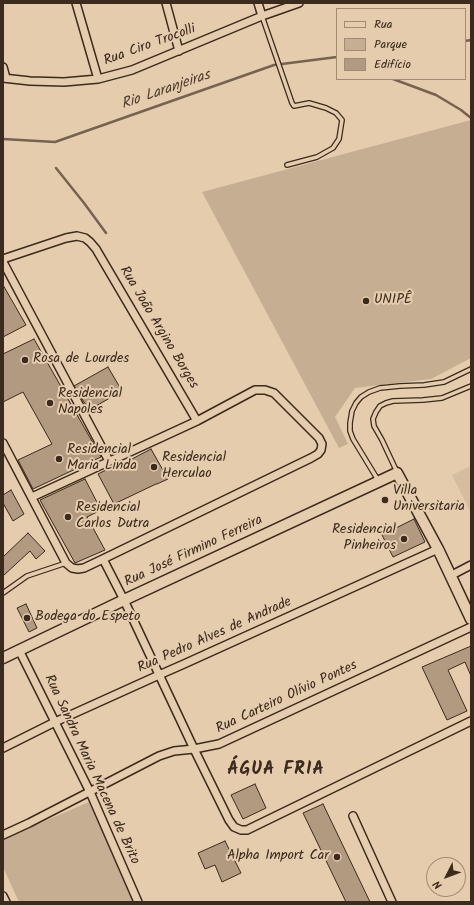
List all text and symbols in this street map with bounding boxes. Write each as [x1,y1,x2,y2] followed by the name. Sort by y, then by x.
[336,8,466,80] legend
[374,15,392,34] text: Rua
[102,22,198,70] street label: Rua Ciro Trocolli
[374,35,407,54] text: Parque
[374,55,411,74] text: Edifício
[119,67,213,115] water label: Rio Laranjeiras
[115,264,201,392] street label: Rua João Argino Borges
[374,293,412,309] place label: UNIPÊ
[361,296,371,306] marker: UNIPÊ
[33,352,129,368] place label: Rosa de Lourdes
[20,355,30,365] marker: Rosa de Lourdes
[58,387,122,420] place label: Residencial Napoles
[45,398,55,408] marker: Residencial Napoles
[67,443,137,476] place label: Residencial Maria Linda
[162,451,226,484] place label: Residencial Herculao
[54,454,64,464] marker: Residencial Maria Linda
[149,462,159,472] marker: Residencial Herculao
[393,484,465,516] place label: Villa Universitaria
[380,495,390,505] marker: Villa Universitaria
[76,501,149,534] place label: Residencial Carlos Dutra
[63,512,73,522] marker: Residencial Carlos Dutra
[122,513,266,591] street label: Rua José Firmino Ferreira
[332,523,396,556] place label: Residencial Pinheiros
[399,534,409,544] marker: Residencial Pinheiros
[135,594,295,678] street label: Rua Pedro Alves de Andrade
[35,610,140,626] place label: Bodega do Espeto
[22,613,32,623] marker: Bodega do Espeto
[214,658,360,738] street label: Rua Carteiro Olívio Pontes
[40,672,142,868] street label: Rua Sandra Maria Macena de Brito
[227,760,325,782] district label: ÁGUA FRIA
[227,849,329,865] place label: Alpha Import Car
[332,852,342,862] marker: Alpha Import Car
[426,857,466,897] north arrow
[429,876,447,893] text: N

